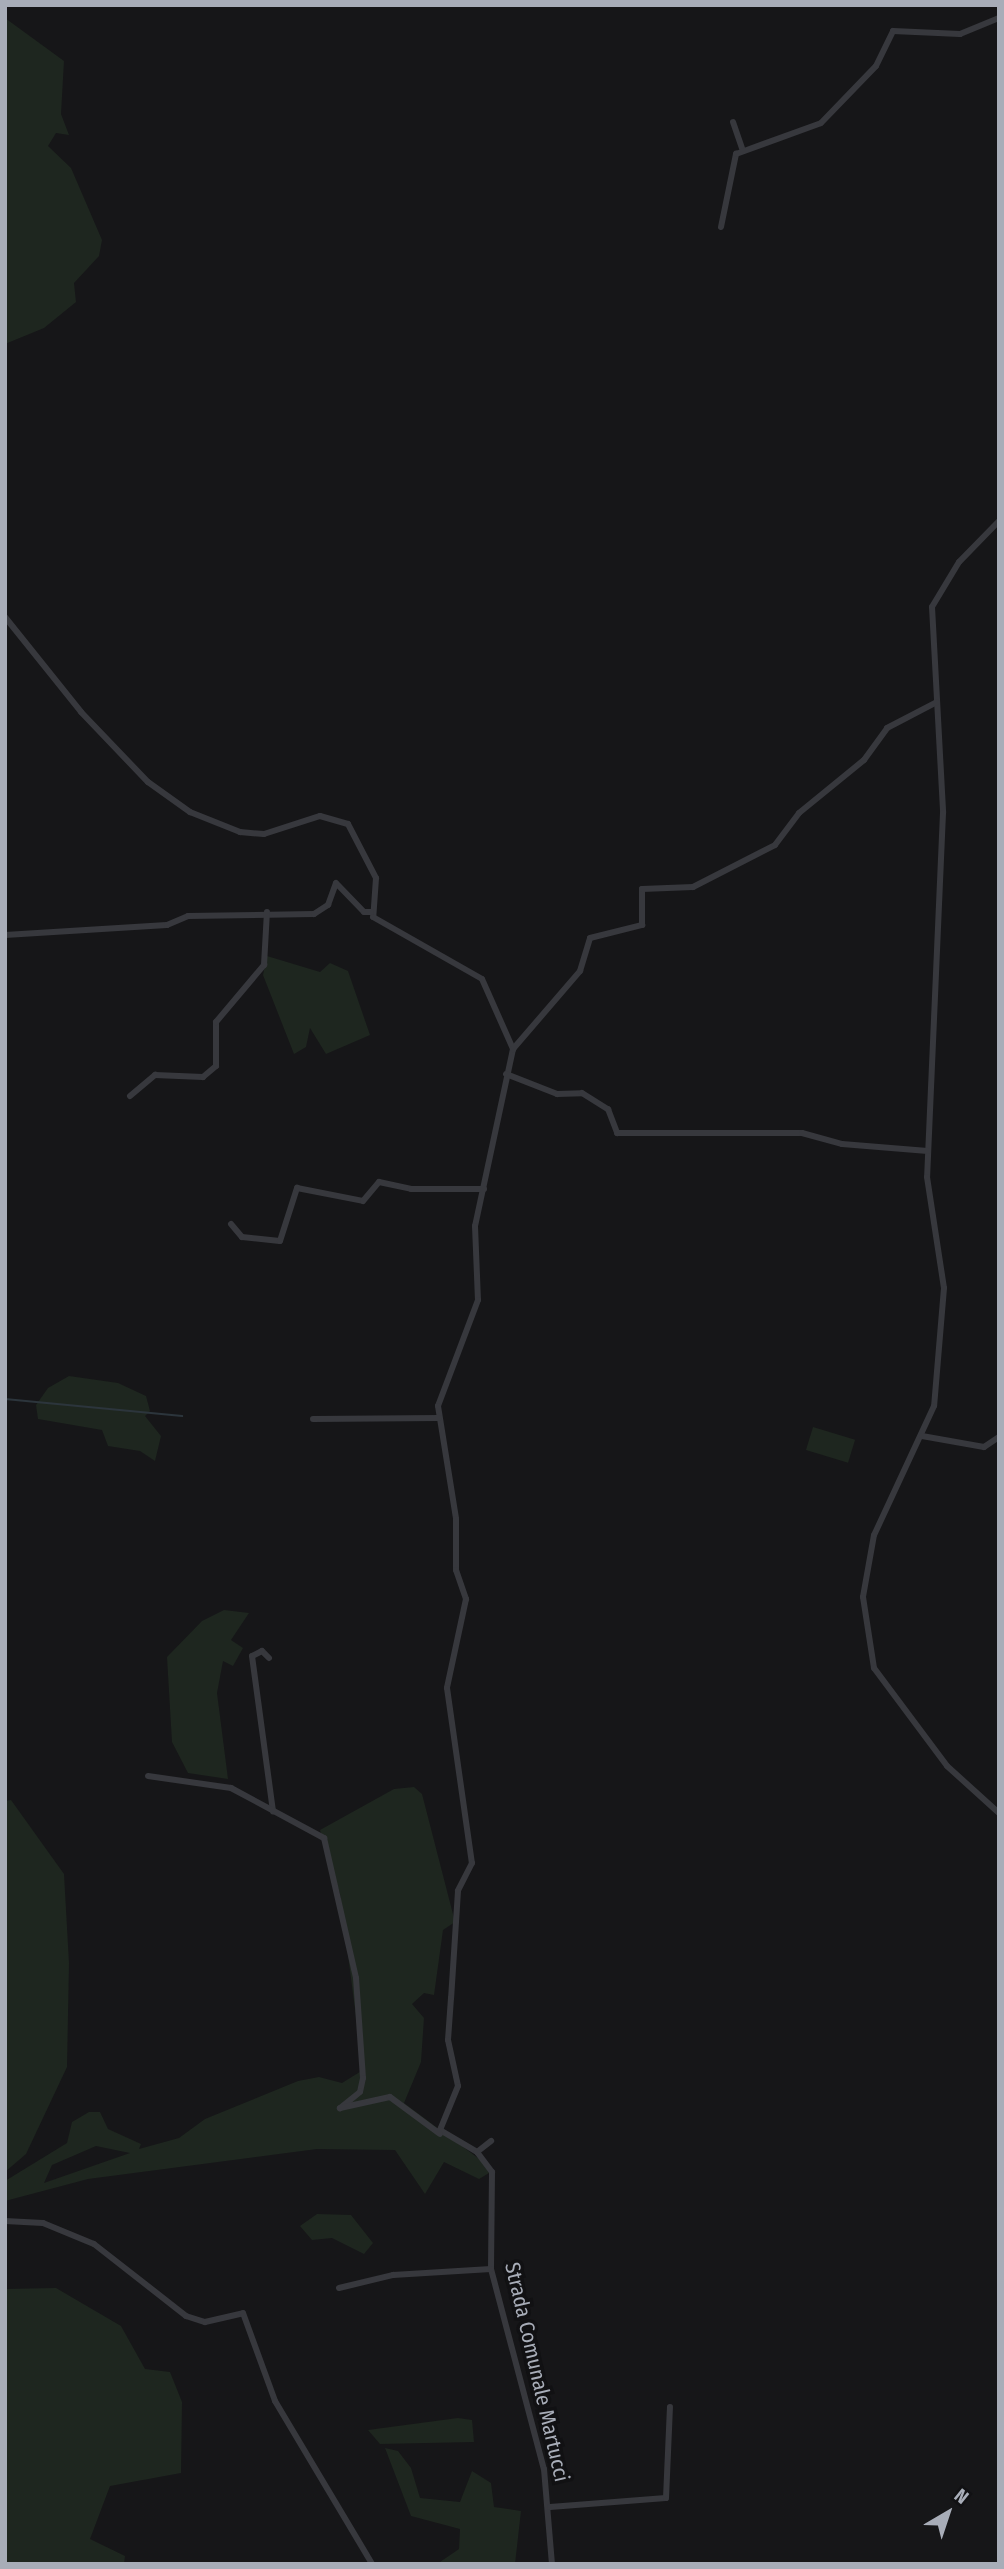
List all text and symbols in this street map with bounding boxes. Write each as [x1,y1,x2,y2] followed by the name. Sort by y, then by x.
[499,2260,575,2484] street label: Strada Comunale Martucci
[913,2478,983,2548] north arrow
[950,2484,973,2509] text: N

